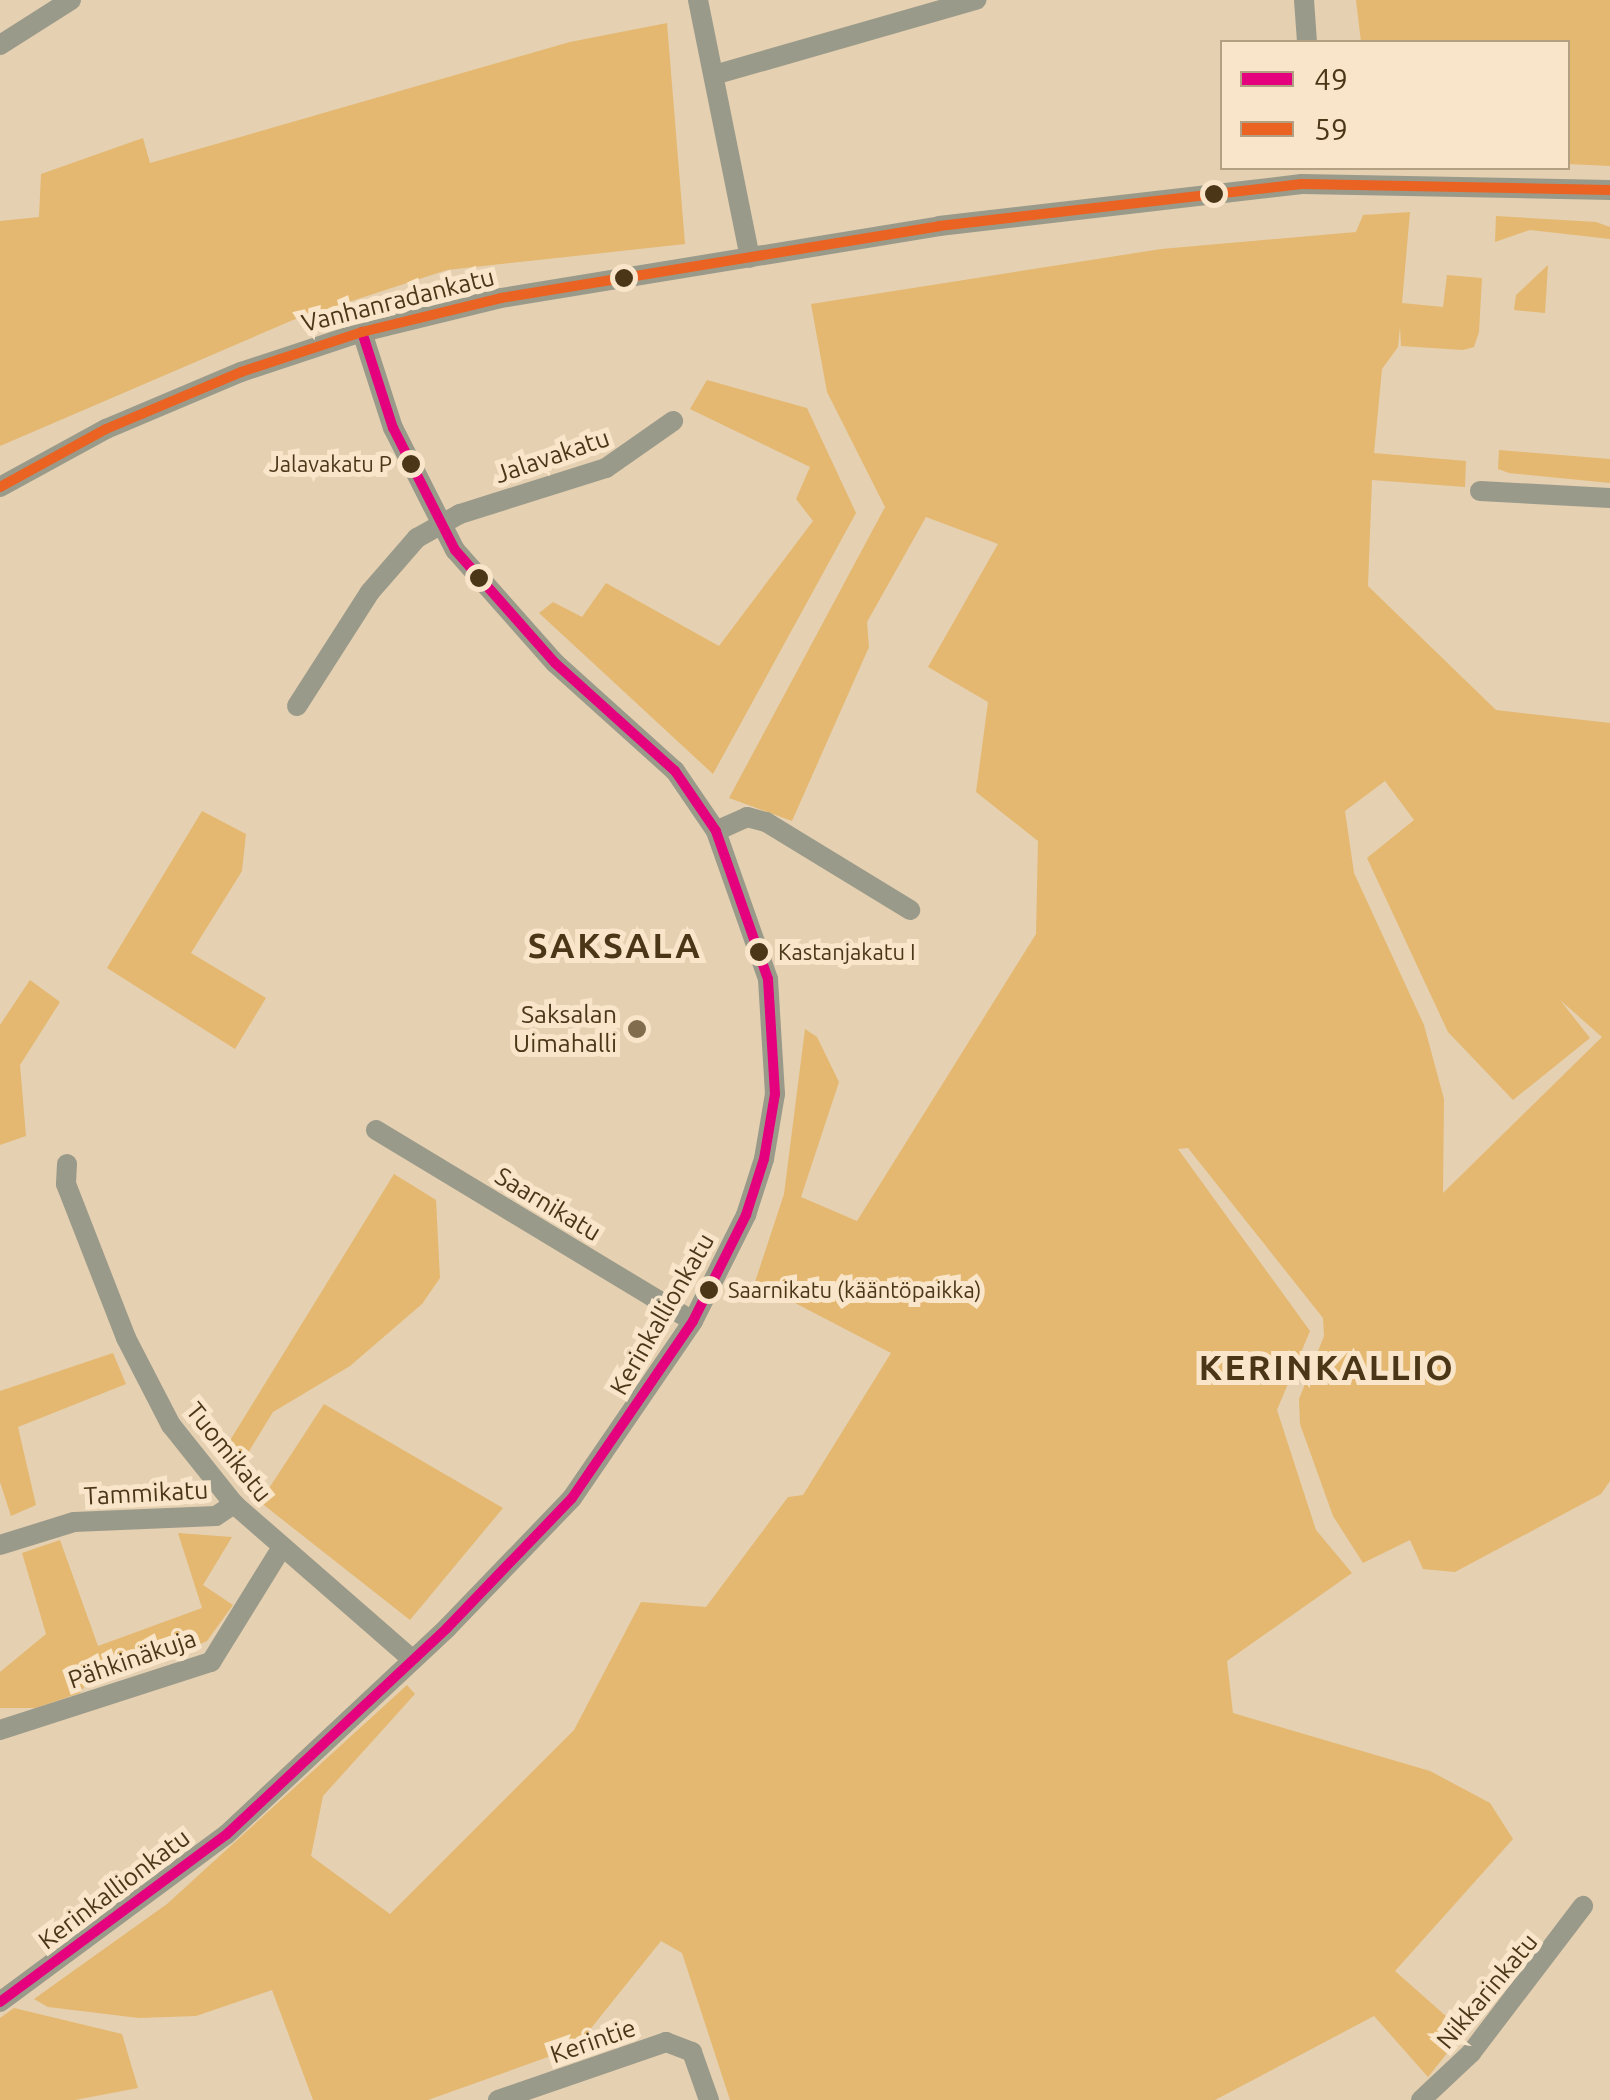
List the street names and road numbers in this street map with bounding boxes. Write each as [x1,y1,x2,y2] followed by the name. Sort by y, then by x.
[299,262,497,338] street label: Vanhanradankatu
[491,422,613,490] street label: Jalavakatu
[490,1161,606,1247] street label: Saarnikatu
[604,1228,720,1400] street label: Kerinkallionkatu
[180,1396,278,1508] street label: Tuomikatu
[83,1475,209,1511] street label: Tammikatu
[64,1623,200,1695] street label: Pähkinäkuja
[32,1822,196,1956] street label: Kerinkallionkatu
[1430,1927,1544,2055] street label: Nikkarinkatu
[546,2012,640,2070] street label: Kerintie

